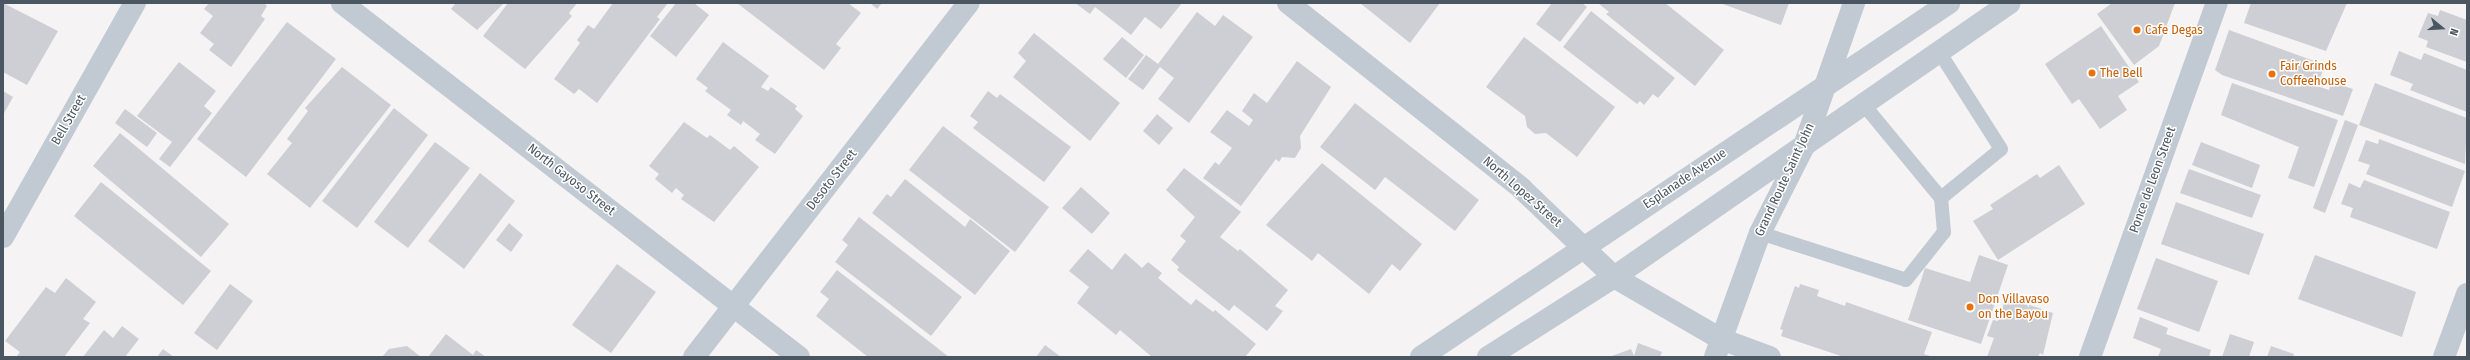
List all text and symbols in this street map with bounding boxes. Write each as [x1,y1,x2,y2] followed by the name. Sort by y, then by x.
[2422,8,2462,48] north arrow
[2145,22,2203,38] place label: Cafe Degas
[2132,25,2142,35] marker: Cafe Degas
[2447,27,2461,37] text: N
[2280,59,2346,90] place label: Fair Grinds Coffeehouse
[2100,65,2143,81] place label: The Bell
[2087,68,2097,78] marker: The Bell
[2267,69,2277,79] marker: Fair Grinds Coffeehouse
[48,92,90,148] street label: Bell Street
[1752,121,1818,239] street label: Grand Route Saint John
[2127,125,2179,235] street label: Ponce de Leon Street
[524,141,618,219] street label: North Gayoso Street
[1640,145,1730,213] street label: Esplanade Avenue
[804,147,860,213] street label: Desoto Street
[1479,154,1565,230] street label: North Lopez Street
[1978,292,2049,323] place label: Don Villavaso on the Bayou
[1965,302,1975,312] marker: Don Villavaso on the Bayou

